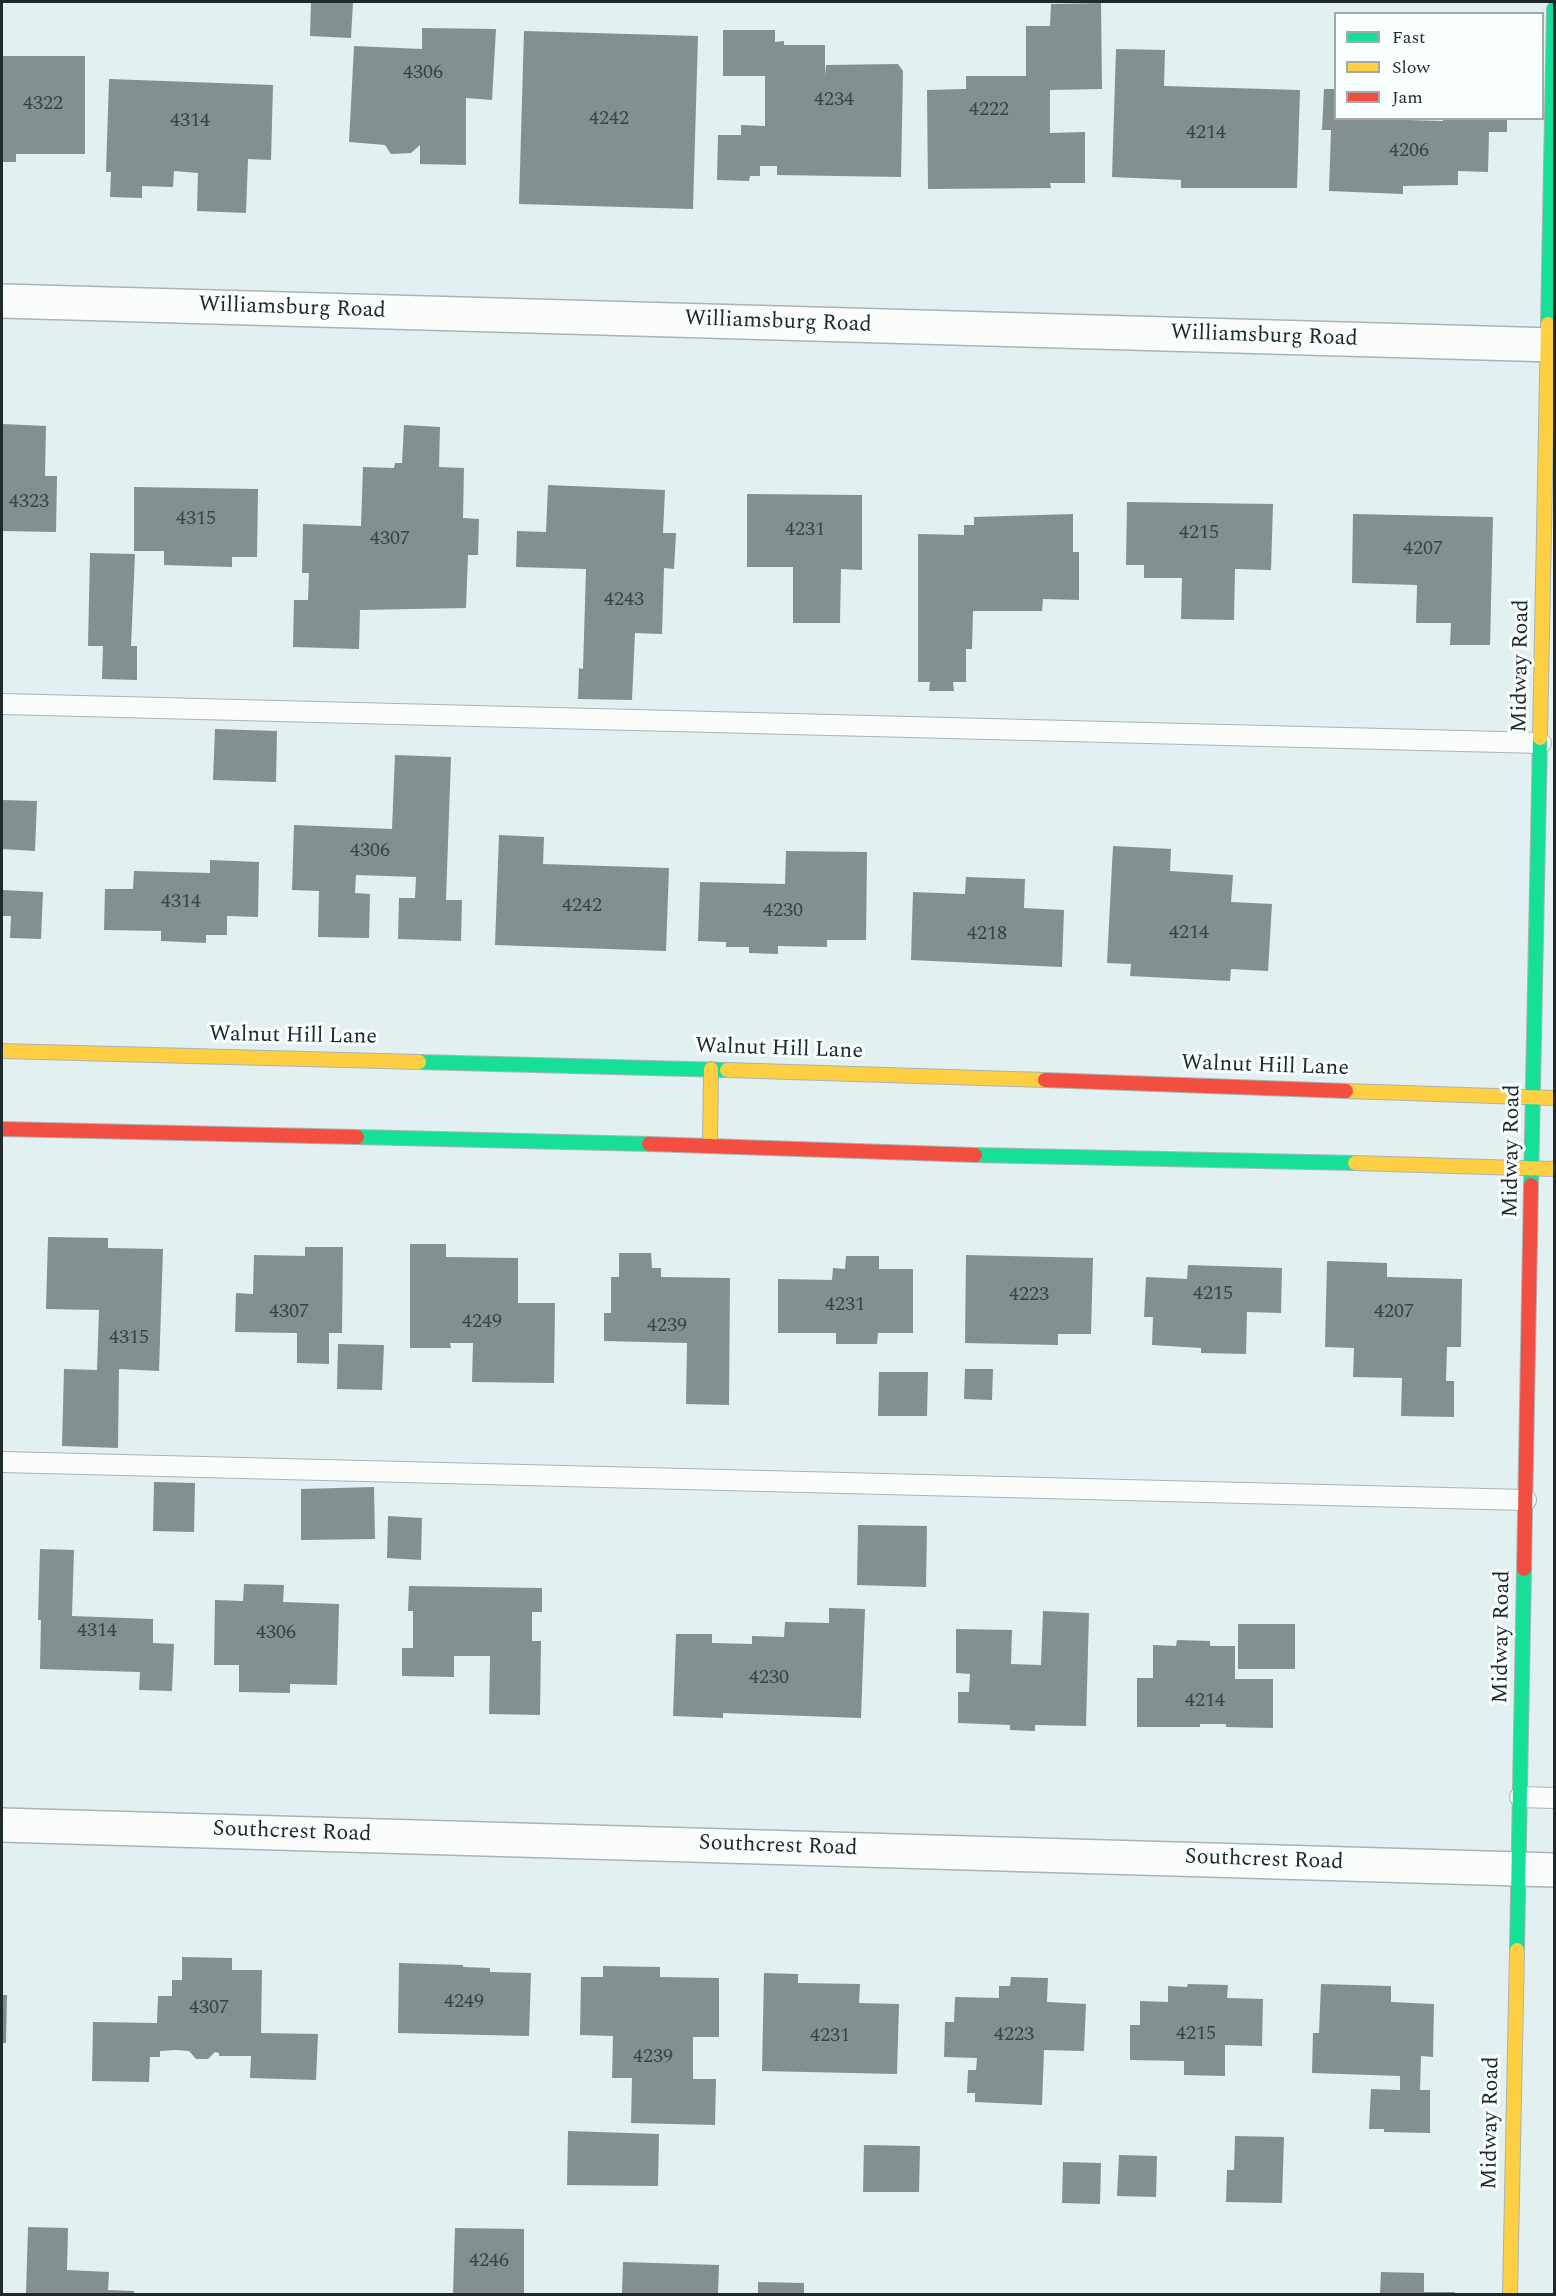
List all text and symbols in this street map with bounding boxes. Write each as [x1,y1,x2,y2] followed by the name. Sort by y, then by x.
[1334,12,1544,120] legend
[1392,24,1425,51] text: Fast
[1392,54,1430,81] text: Slow
[403,62,443,86] house number: 4306
[1392,84,1423,111] text: Jam
[814,89,854,113] house number: 4234
[23,93,63,117] house number: 4322
[969,99,1009,123] house number: 4222
[589,108,629,132] house number: 4242
[170,110,210,134] house number: 4314
[1186,122,1226,146] house number: 4214
[1389,140,1429,164] house number: 4206
[198,293,386,325] street label: Williamsburg Road
[684,307,872,339] street label: Williamsburg Road
[1170,321,1358,353] street label: Williamsburg Road
[9,491,49,515] house number: 4323
[176,508,216,532] house number: 4315
[785,519,825,543] house number: 4231
[1179,522,1219,546] house number: 4215
[370,528,410,552] house number: 4307
[1403,538,1443,562] house number: 4207
[604,589,644,613] house number: 4243
[1508,599,1536,733] street label: Midway Road
[350,840,390,864] house number: 4306
[161,891,201,915] house number: 4314
[562,895,602,919] house number: 4242
[763,900,803,924] house number: 4230
[1169,922,1209,946] house number: 4214
[967,923,1007,947] house number: 4218
[209,1022,377,1052] street label: Walnut Hill Lane
[695,1034,863,1066] street label: Walnut Hill Lane
[1181,1051,1349,1083] street label: Walnut Hill Lane
[1499,1084,1527,1218] street label: Midway Road
[1193,1283,1233,1307] house number: 4215
[1009,1284,1049,1308] house number: 4223
[825,1294,865,1318] house number: 4231
[269,1301,309,1325] house number: 4307
[1374,1301,1414,1325] house number: 4207
[462,1311,502,1335] house number: 4249
[647,1315,687,1339] house number: 4239
[109,1327,149,1351] house number: 4315
[1489,1570,1517,1704] street label: Midway Road
[77,1620,117,1644] house number: 4314
[256,1622,296,1646] house number: 4306
[749,1667,789,1691] house number: 4230
[1185,1690,1225,1714] house number: 4214
[212,1817,372,1849] street label: Southcrest Road
[698,1831,858,1863] street label: Southcrest Road
[1184,1845,1344,1877] street label: Southcrest Road
[444,1991,484,2015] house number: 4249
[189,1997,229,2021] house number: 4307
[1176,2023,1216,2047] house number: 4215
[994,2024,1034,2048] house number: 4223
[810,2025,850,2049] house number: 4231
[633,2046,673,2070] house number: 4239
[1478,2056,1506,2190] street label: Midway Road
[469,2250,509,2274] house number: 4246

